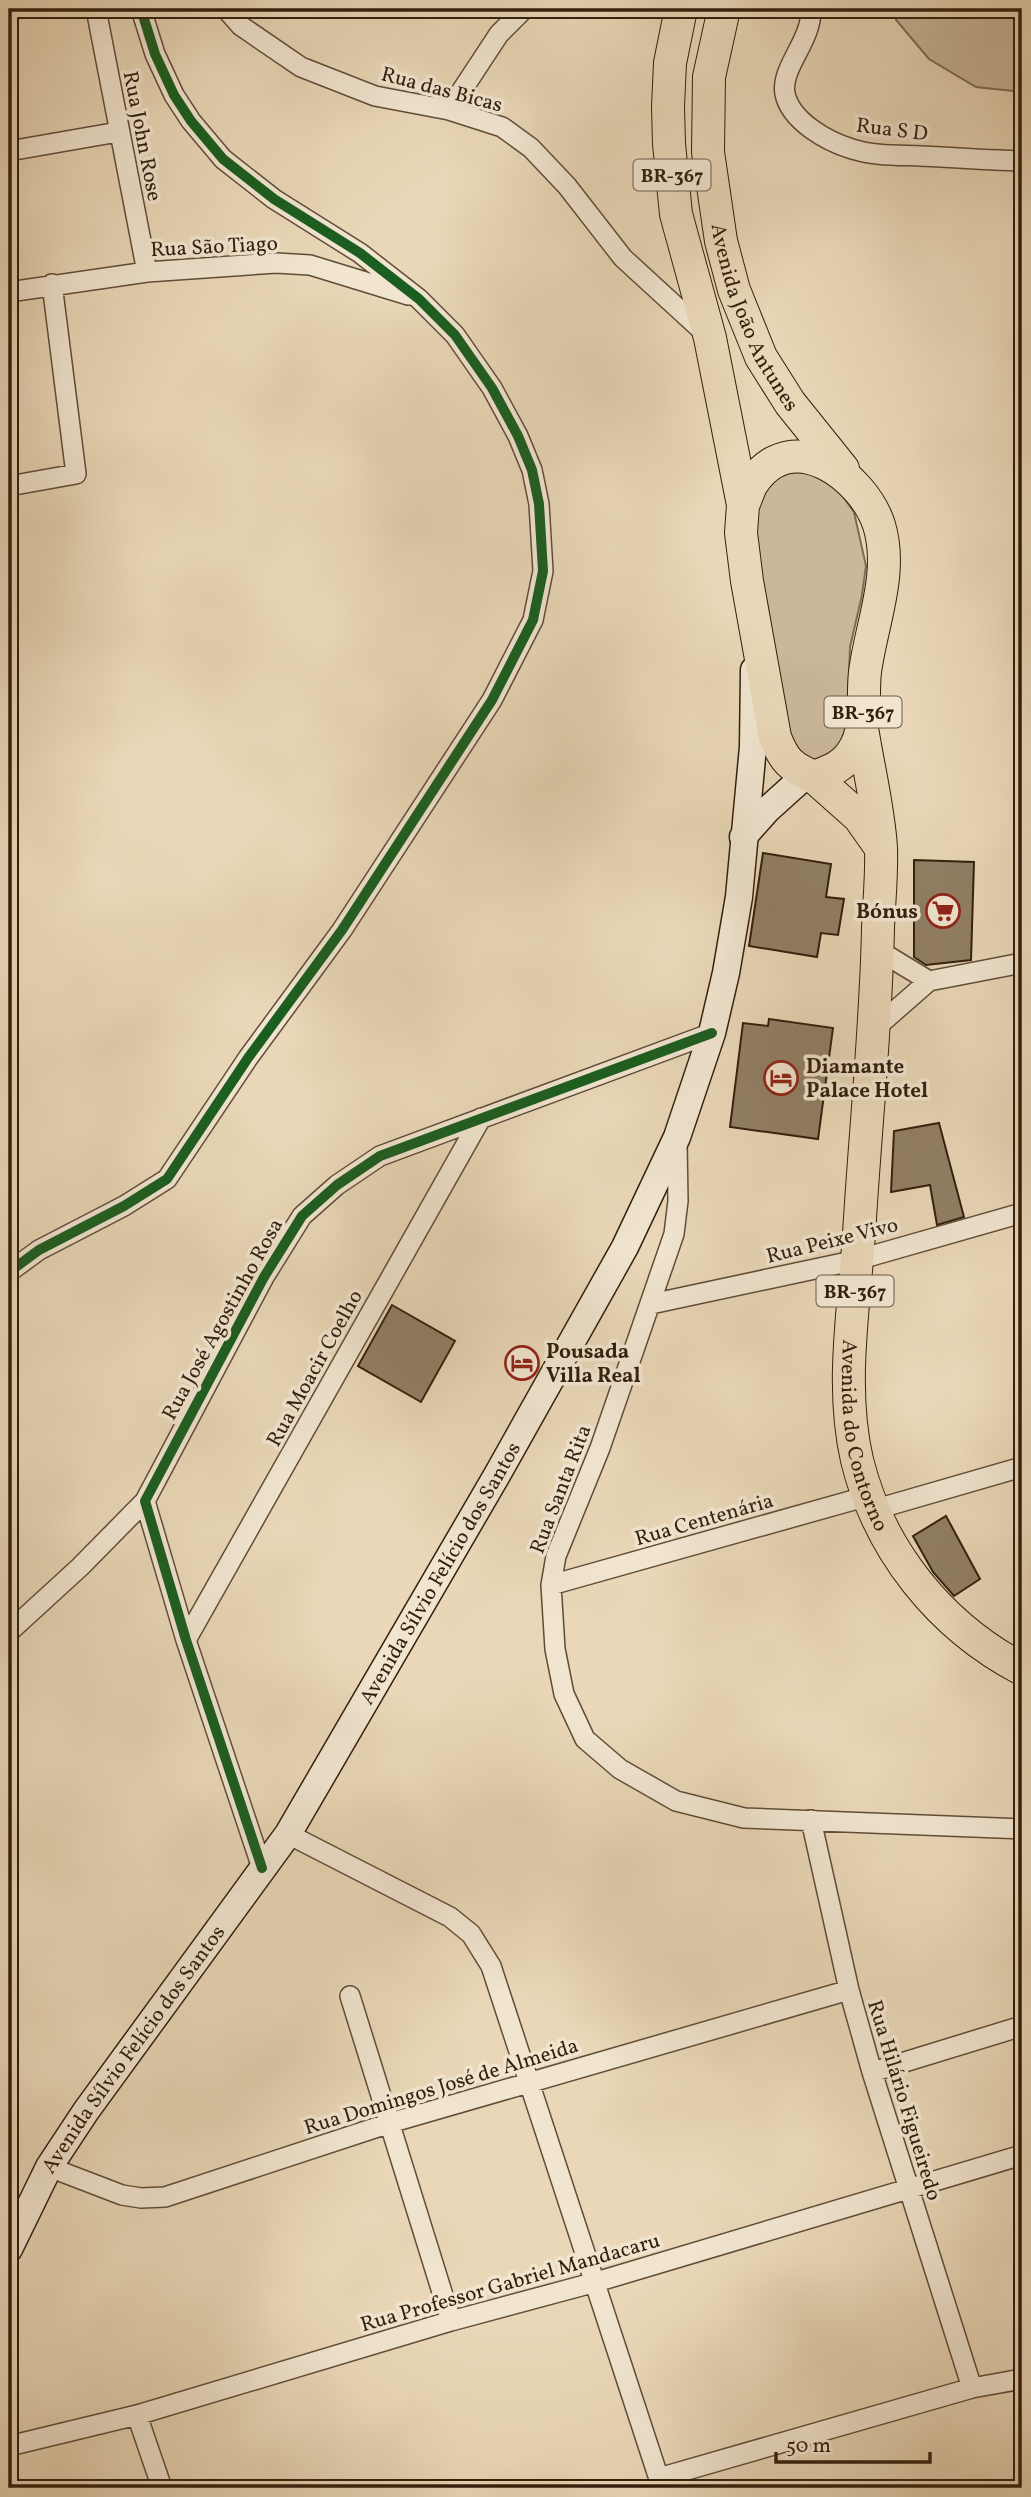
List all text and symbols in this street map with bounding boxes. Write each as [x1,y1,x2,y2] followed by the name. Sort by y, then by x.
[378,60,506,121] street label: Rua das Bicas
[115,69,168,204] street label: Rua John Rose
[854,112,929,149] street label: Rua S D
[634,160,710,190] road number: BR-367
[703,222,805,419] street label: Avenida João Antunes
[150,230,279,265] street label: Rua São Tiago
[824,696,902,727] road number: BR-367
[924,892,962,930] supermarket icon: Bónus
[856,898,918,927] place label: Bónus
[806,1053,928,1106] place label: Diamante Palace Hotel
[762,1059,800,1097] hotel icon: Diamante Palace Hotel
[764,1211,901,1272] street label: Rua Peixe Vivo
[156,1214,291,1426] street label: Rua José Agostinho Rosa
[816,1275,894,1306] road number: BR-367
[260,1285,370,1452] street label: Rua Moacir Coelho
[546,1338,641,1391] place label: Pousada Villa Real
[833,1339,895,1537] street label: Avenida do Contorno
[503,1344,541,1382] hotel icon: Pousada Villa Real
[523,1421,599,1558] street label: Rua Santa Rita
[353,1437,529,1711] street label: Avenida Sílvio Felício dos Santos
[632,1487,777,1554] street label: Rua Centenária
[35,1920,233,2180] street label: Avenida Sílvio Felício dos Santos
[859,1997,948,2204] street label: Rua Hilário Figueiredo
[301,2032,582,2143] street label: Rua Domingos José de Almeida
[357,2227,664,2340] street label: Rua Professor Gabriel Mandacaru
[776,2420,930,2464] scale bar
[786,2432,831,2461] text: 50 m

